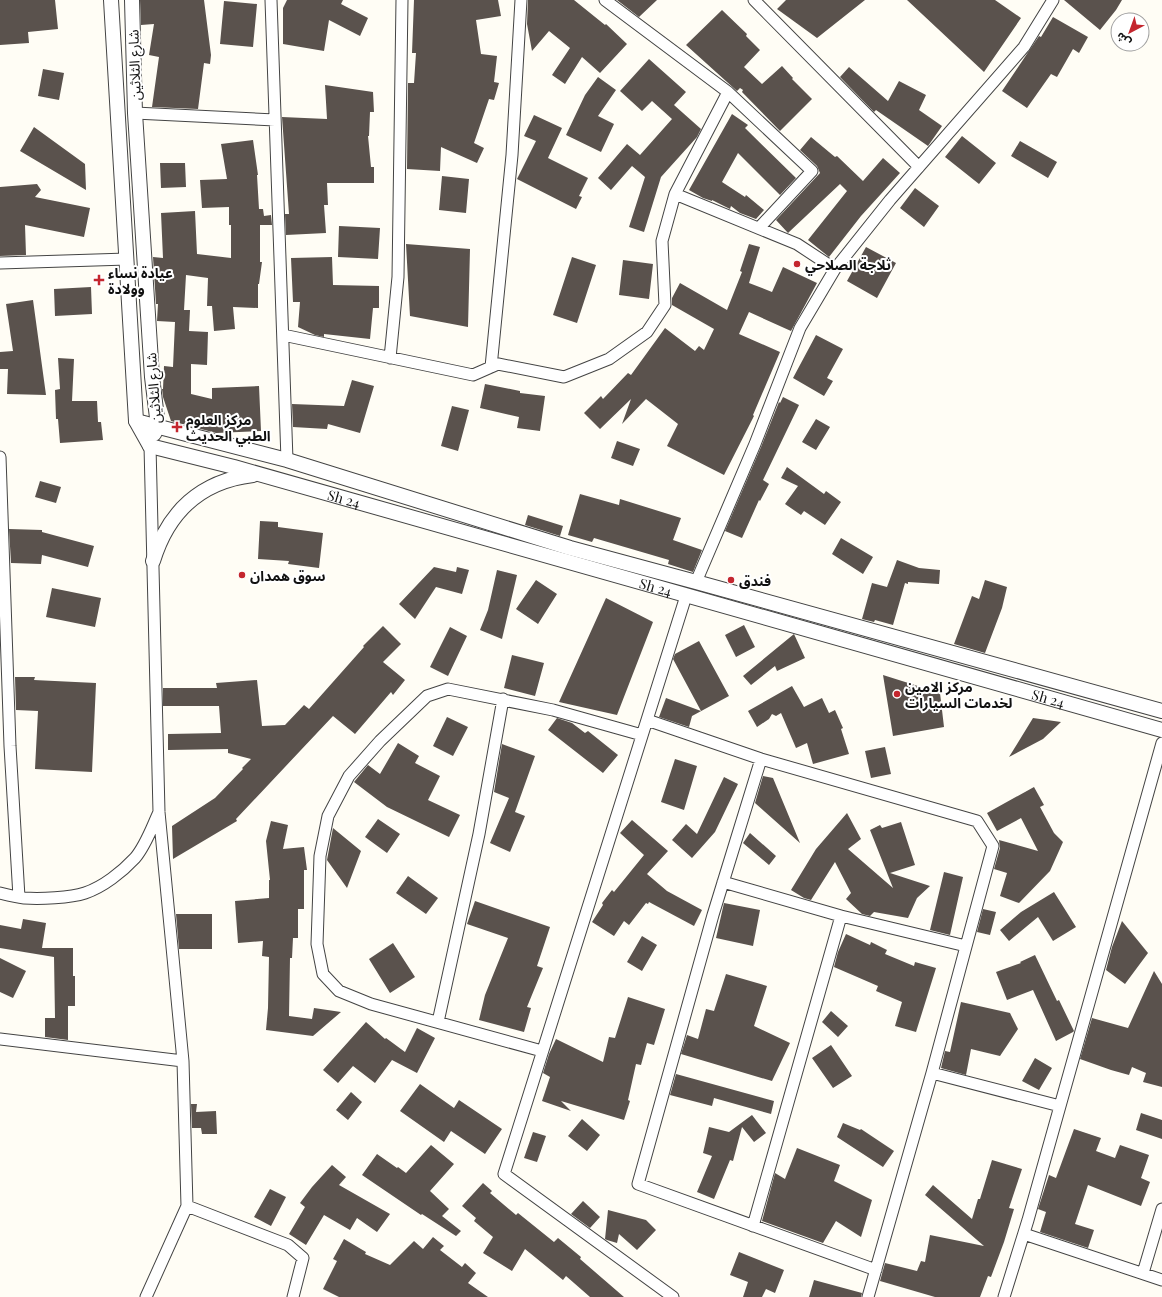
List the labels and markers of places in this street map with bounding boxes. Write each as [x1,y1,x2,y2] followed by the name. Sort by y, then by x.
[805,255,892,276] place label: ثلاجة الصلاحي
[792,259,802,269] marker: ثلاجة الصلاحي
[108,263,173,298] place label: عيادة نساء وولادة
[93,274,105,286] marker: عيادة نساء وولادة
[186,410,271,447] place label: مركز العلوم الطبي الحديث
[171,421,183,433] marker: مركز العلوم الطبي الحديث
[250,566,325,585] place label: سوق همدان
[237,570,247,580] marker: سوق همدان
[739,571,771,590] place label: فندق
[726,575,736,585] marker: فندق
[905,677,1012,712] place label: مركز الامين لخدمات السيارات
[892,689,902,699] marker: مركز الامين لخدمات السيارات

